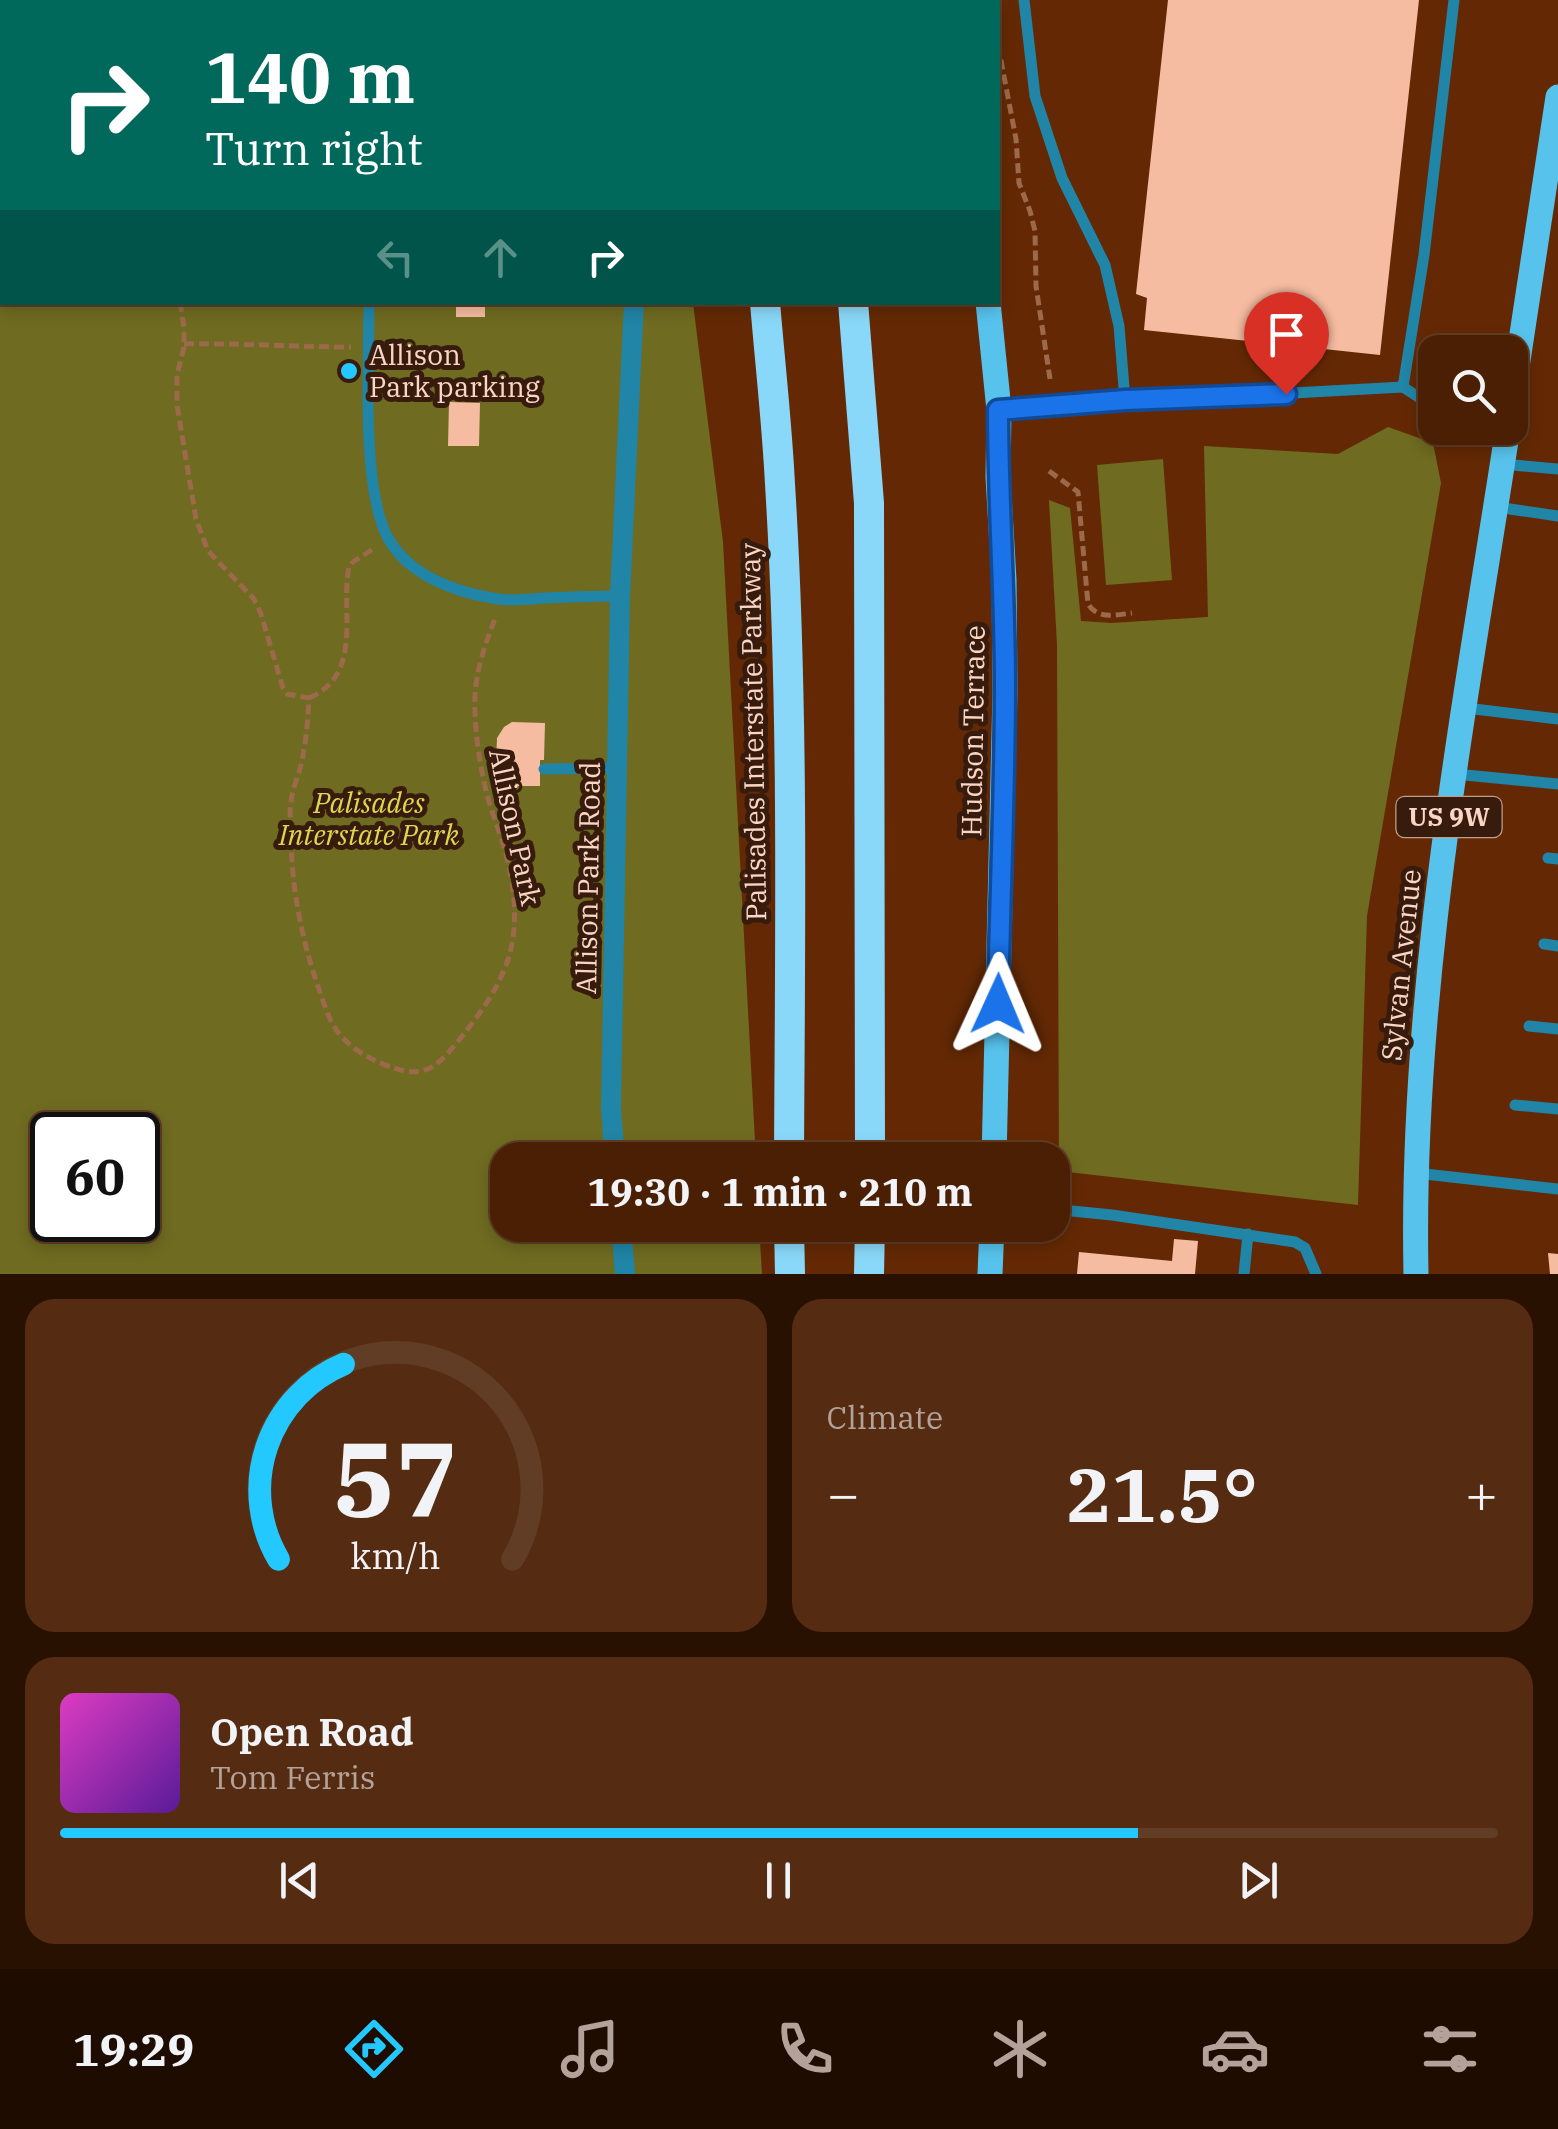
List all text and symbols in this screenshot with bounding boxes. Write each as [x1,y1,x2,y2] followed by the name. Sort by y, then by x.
[205,31,415,122] text: 140 m
[40,40,170,170] icon: right
[205,119,423,177] text: Turn right
[368,230,423,285] icon: left
[473,230,528,285] icon: ahead
[578,230,633,285] icon: right
[1244,292,1329,395] pin
[1259,307,1314,362] icon: arrive
[1418,335,1528,445] map controls
[1418,335,1528,445] button: search
[369,336,540,405] place label: Allison Park parking
[338,360,360,382] marker: Allison Park parking
[731,543,774,921] street label: Palisades Interstate Parkway
[952,625,993,837] street label: Hudson Terrace
[481,745,550,909] street label: Allison Park
[567,761,608,995] street label: Allison Park Road
[278,784,459,853] park label: Palisades Interstate Park
[1396,797,1502,837] road number: US 9W
[1372,867,1429,1063] street label: Sylvan Avenue
[946,952,1050,1056] position arrow
[30,1112,160,1242] speed limit sign: 60
[587,1167,973,1216] text: 19:30 · 1 min · 210 m
[827,1396,943,1438] text: Climate
[333,1410,458,1546] text: 57
[1067,1445,1258,1543] text: 21.5°
[827,1458,860,1529] text: −
[1465,1458,1498,1529] text: +
[351,1532,441,1579] text: km/h
[210,1707,414,1756] text: Open Road
[210,1756,375,1798] text: Tom Ferris
[272,1853,327,1908] icon: previous
[751,1853,806,1908] icon: pause
[1231,1853,1286,1908] icon: next
[339,2014,409,2084] icon: directions
[555,2014,625,2084] icon: music
[770,2014,840,2084] icon: phone
[985,2014,1055,2084] icon: climate
[1200,2014,1270,2084] icon: car
[1415,2014,1485,2084] icon: filters
[73,2020,194,2078] text: 19:29

